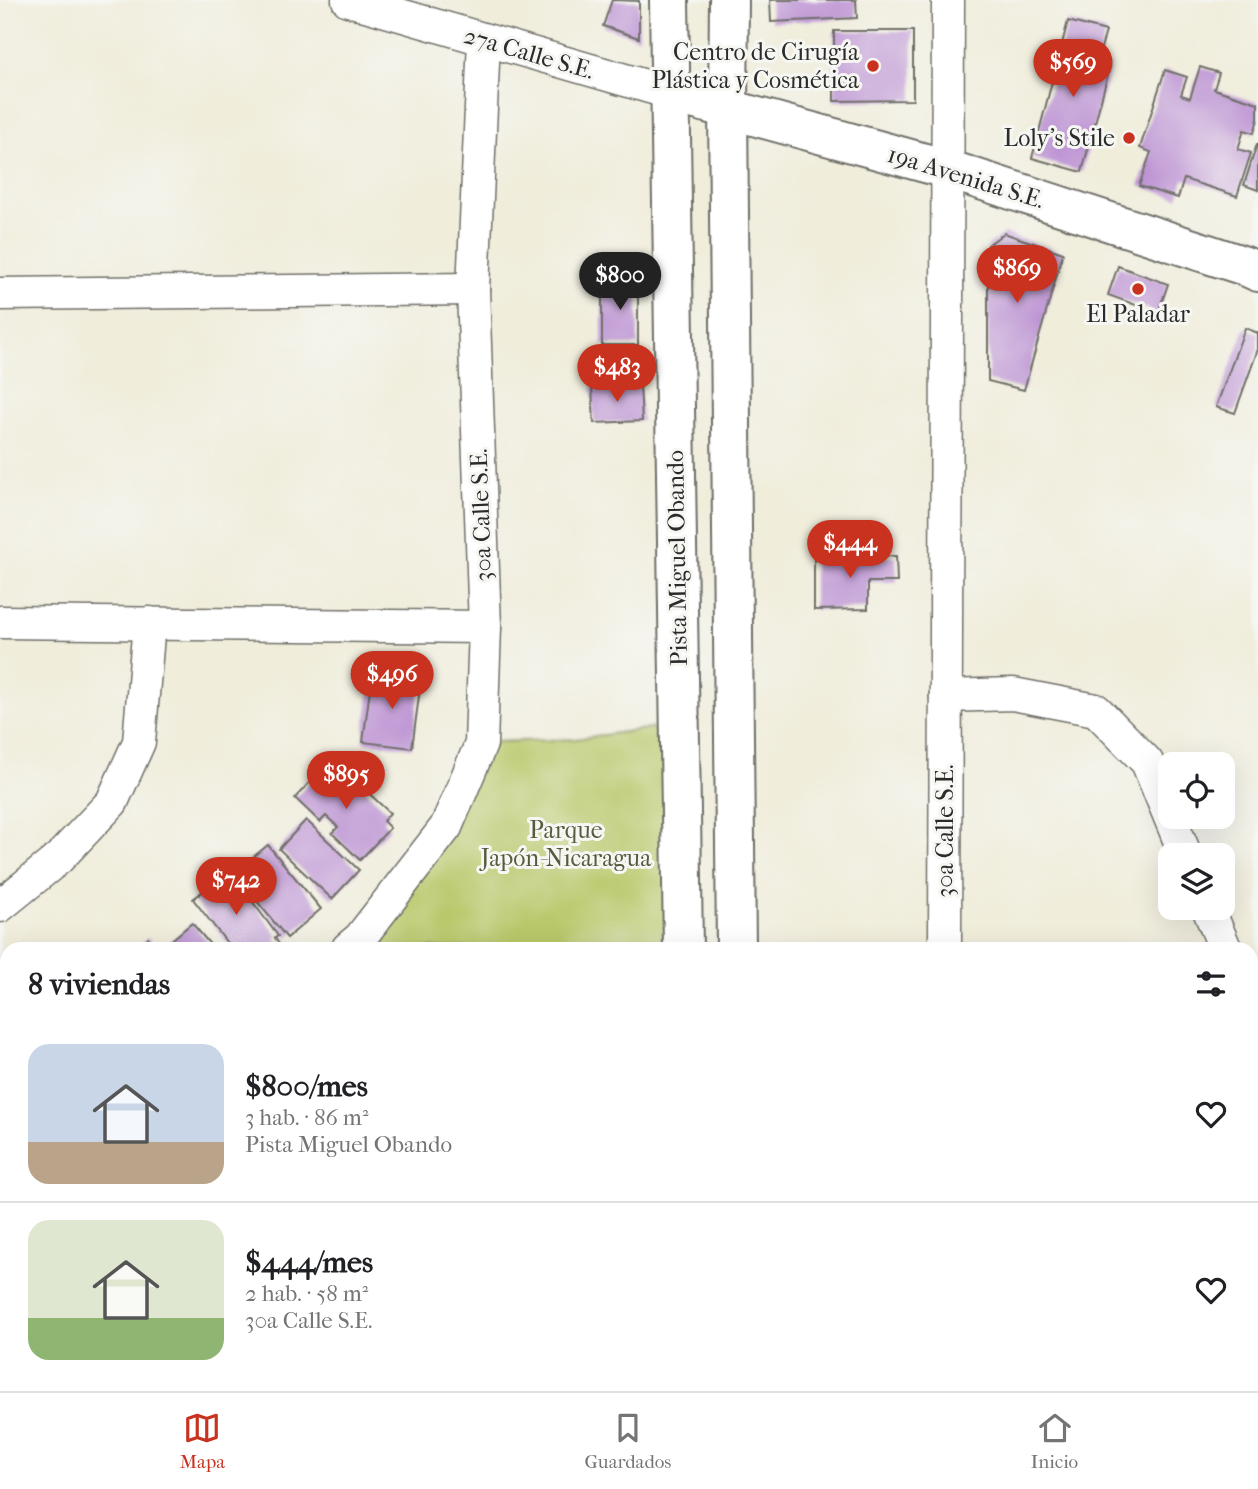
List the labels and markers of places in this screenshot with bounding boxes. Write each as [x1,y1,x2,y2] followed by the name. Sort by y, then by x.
[652,38,860,94] place label: Centro de Cirugía Plástica y Cosmética
[1032,40,1114,99] pin: $569
[865,58,881,74] marker: Centro de Cirugía Plástica y Cosmética
[1004,124,1115,152] place label: Loly's Stile
[1121,130,1137,146] marker: Loly's Stile
[976,246,1058,305] pin: $869
[579,252,661,312] pin: $800
[1130,281,1146,297] marker: El Paladar
[1086,300,1191,328] place label: El Paladar
[576,344,658,404] pin: $483
[809,520,891,580] pin: $444
[351,652,433,711] pin: $496
[305,752,387,811] pin: $895
[195,858,277,917] pin: $742

